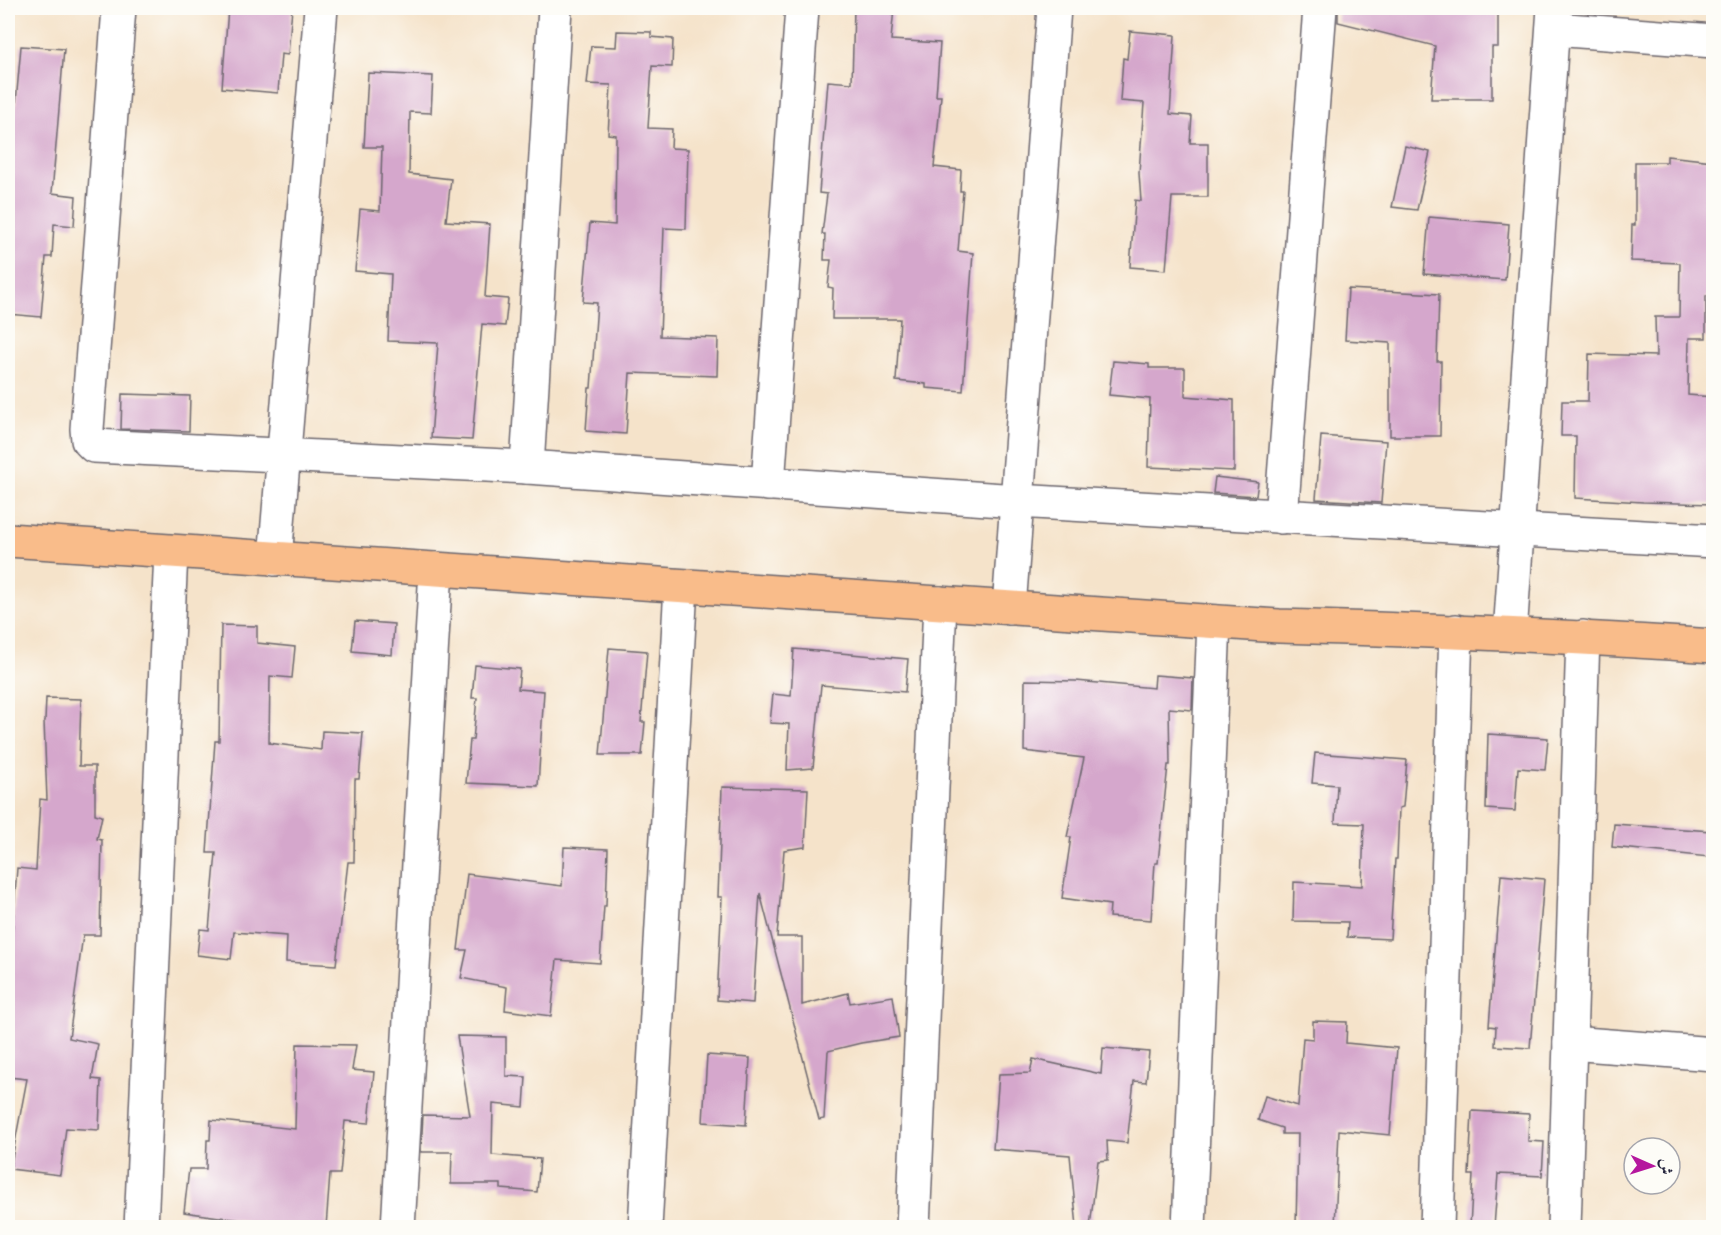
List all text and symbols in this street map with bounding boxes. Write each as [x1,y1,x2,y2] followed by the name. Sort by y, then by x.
[1622,1136,1682,1196] north arrow
[1657,1158,1673,1175] text: ش

